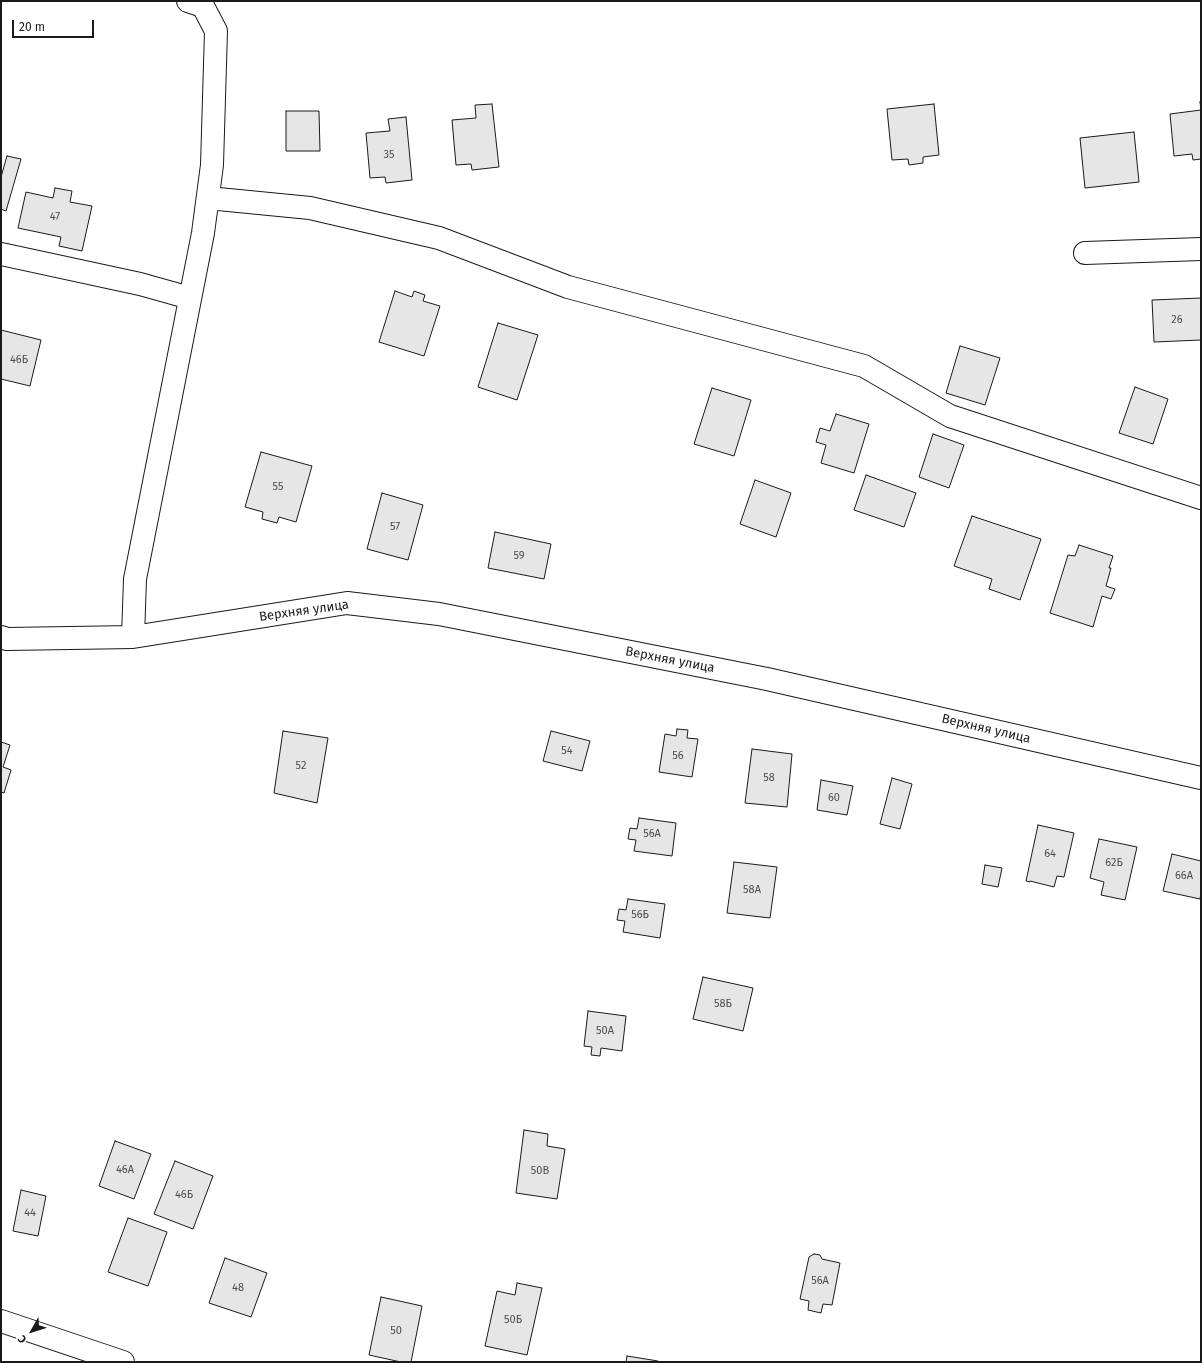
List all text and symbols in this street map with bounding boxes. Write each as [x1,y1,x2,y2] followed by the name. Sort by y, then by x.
[14,12,96,38] scale bar
[19,20,45,34] text: 20 m
[384,148,394,162] house number: 35
[50,210,60,224] house number: 47
[1171,313,1183,327] house number: 26
[10,353,28,367] house number: 46Б
[273,480,283,494] house number: 55
[390,520,400,534] house number: 57
[513,549,525,563] house number: 59
[258,597,350,625] street label: Верхняя улица
[624,644,716,676] street label: Верхняя улица
[940,711,1032,747] street label: Верхняя улица
[561,744,573,758] house number: 54
[672,749,684,763] house number: 56
[296,759,306,773] house number: 52
[763,771,775,785] house number: 58
[828,791,840,805] house number: 60
[643,827,661,841] house number: 56А
[1044,847,1056,861] house number: 64
[1105,856,1123,870] house number: 62Б
[1175,869,1193,883] house number: 66А
[743,883,761,897] house number: 58А
[631,908,649,922] house number: 56Б
[714,997,732,1011] house number: 58Б
[596,1024,614,1038] house number: 50А
[116,1163,134,1177] house number: 46А
[531,1164,549,1178] house number: 50В
[175,1188,193,1202] house number: 46Б
[24,1206,36,1220] house number: 44
[811,1274,829,1288] house number: 56А
[232,1281,244,1295] house number: 48
[12,1311,52,1351] north arrow
[504,1313,522,1327] house number: 50Б
[390,1324,402,1338] house number: 50
[15,1332,29,1345] text: С

